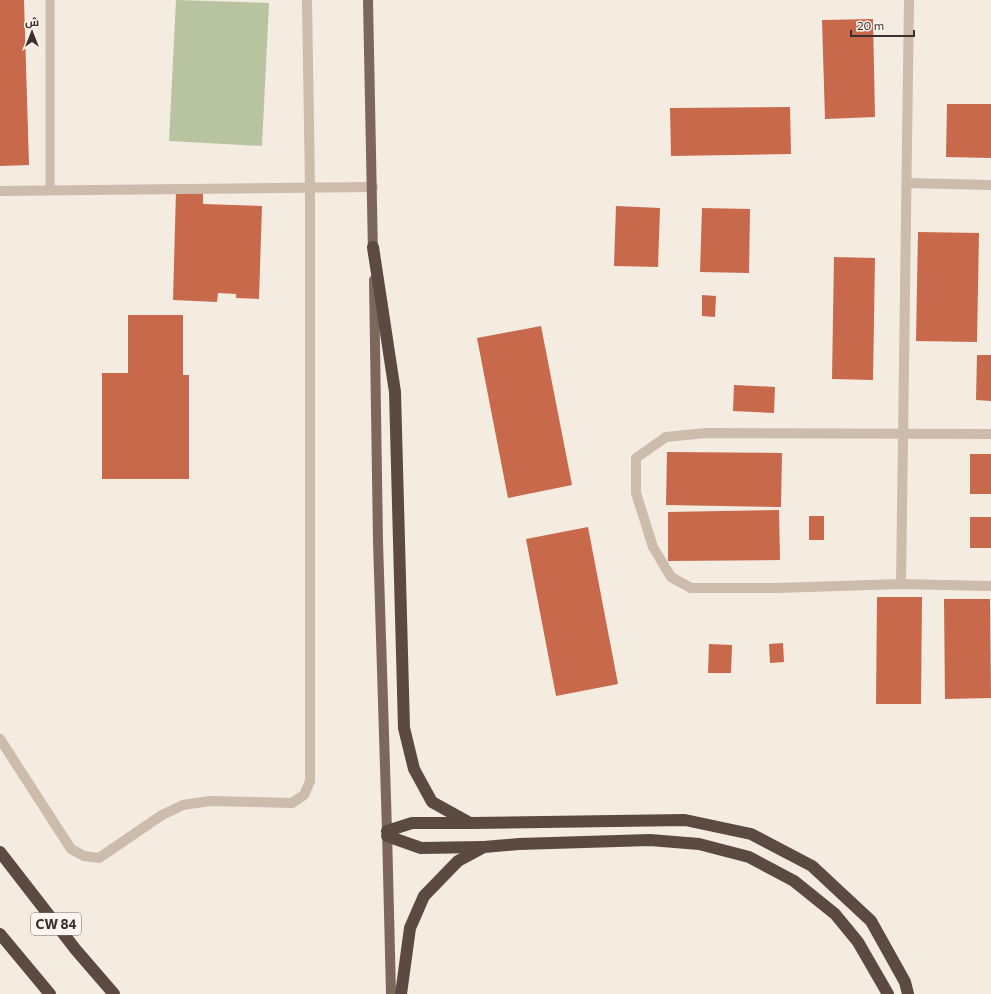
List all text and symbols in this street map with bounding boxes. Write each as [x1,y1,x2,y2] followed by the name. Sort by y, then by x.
[12,12,52,52] north arrow
[851,12,914,38] scale bar
[25,15,39,29] text: ش
[857,18,884,32] text: 20 m
[31,913,81,935] road number: CW 84

